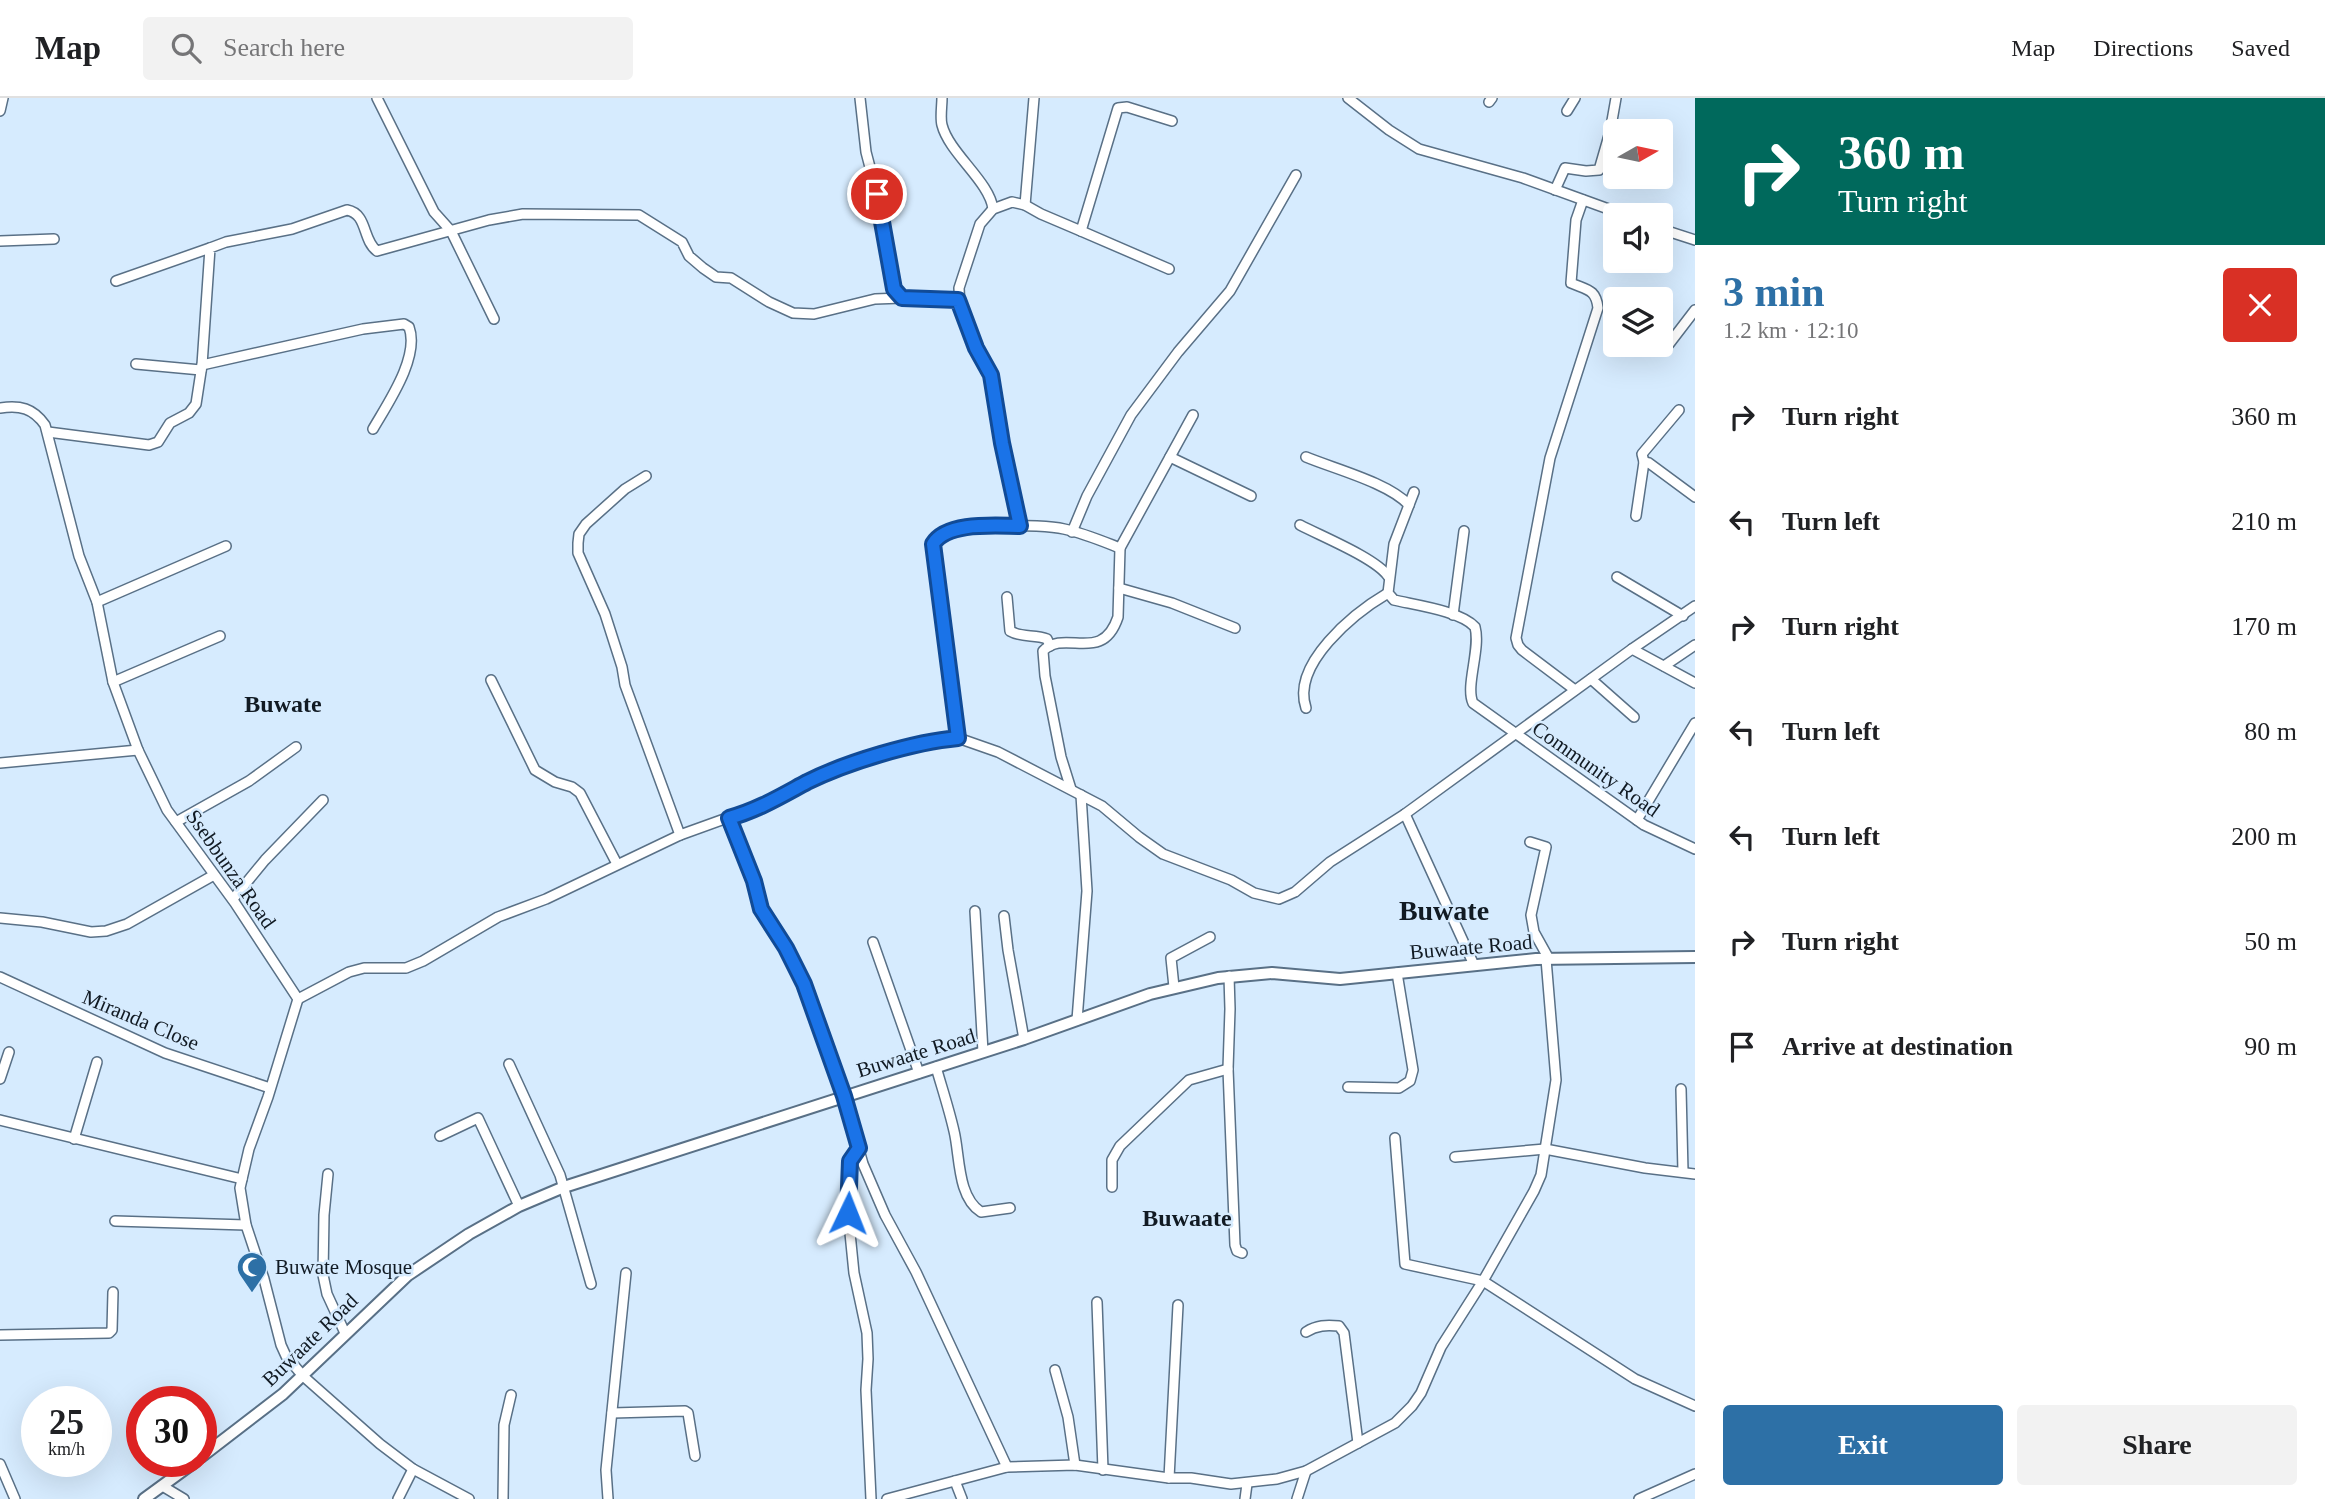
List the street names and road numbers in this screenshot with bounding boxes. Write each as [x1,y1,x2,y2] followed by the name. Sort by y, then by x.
[1528,716,1665,822] street label: Community Road
[181,805,281,933] street label: Ssebbunza Road
[1409,930,1534,964] street label: Buwaate Road
[79,985,203,1055] street label: Miranda Close
[854,1023,979,1082] street label: Buwaate Road
[257,1288,363,1391] street label: Buwaate Road

